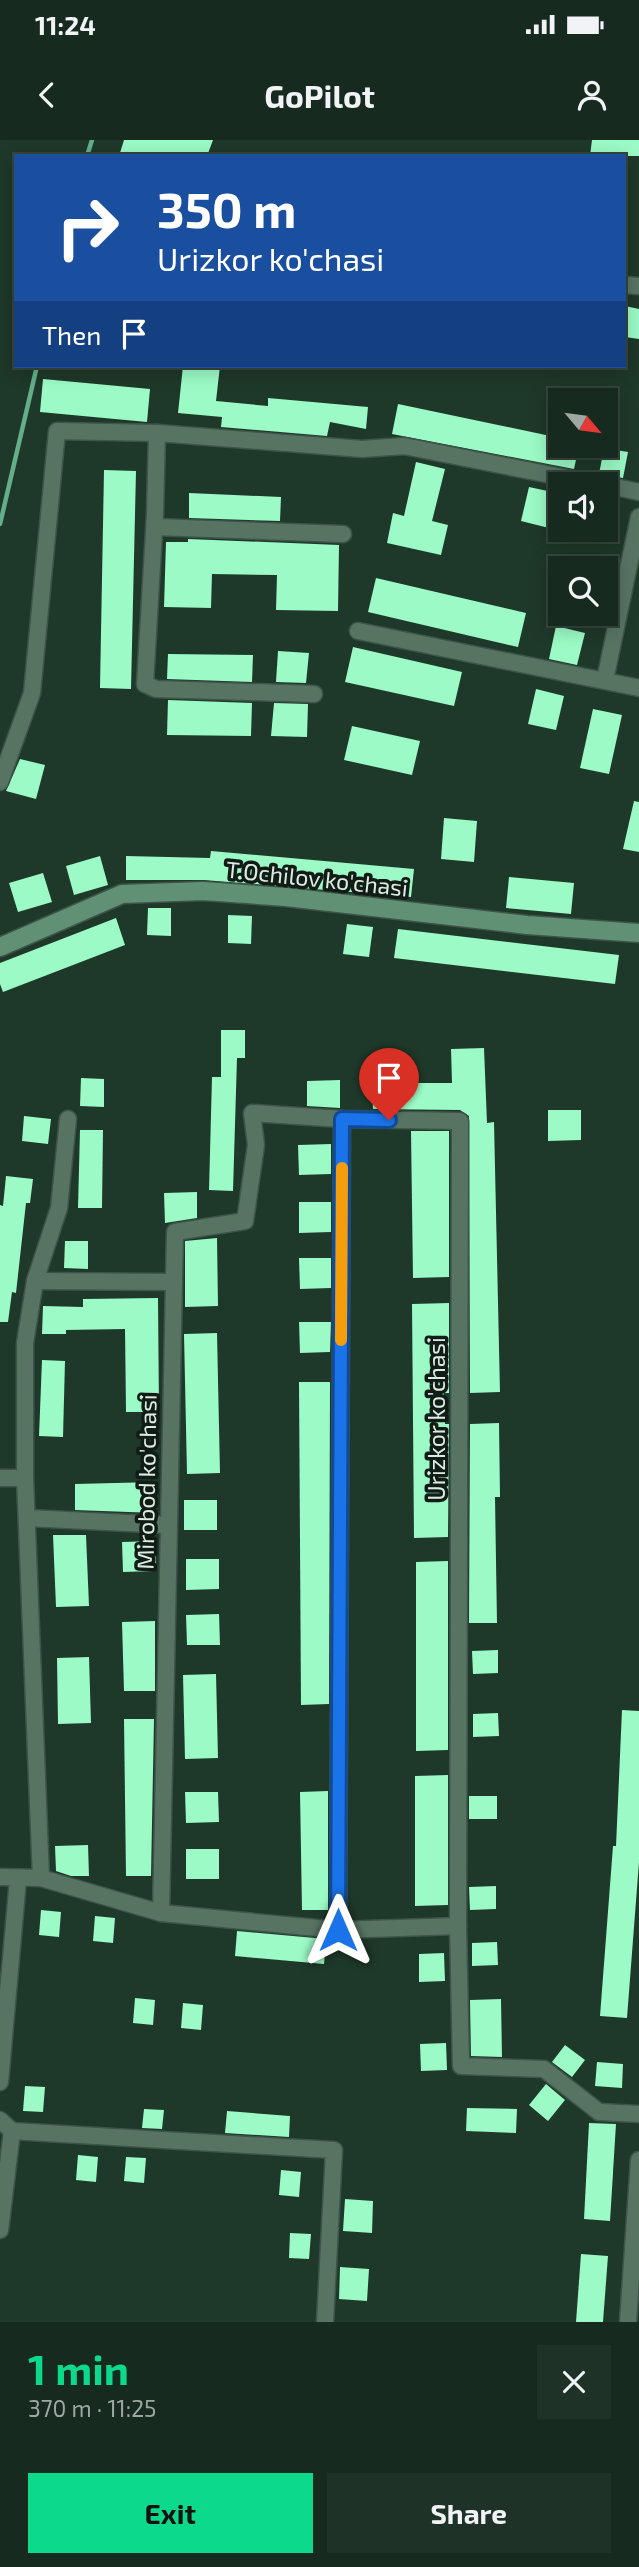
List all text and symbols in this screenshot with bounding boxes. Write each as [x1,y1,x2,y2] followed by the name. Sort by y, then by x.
[35,9,96,40] text: 11:24
[28,76,66,114] icon: back
[264,76,375,114] text: GoPilot
[573,76,611,114] icon: person
[157,179,297,238] text: 350 m
[42,182,133,273] icon: right
[157,239,384,277] text: Urizkor ko'chasi
[115,315,153,353] icon: arrive
[42,319,101,350] text: Then
[548,388,618,458] north arrow
[548,388,618,626] map controls
[548,472,618,542] button: sound
[548,556,618,626] button: search
[225,855,409,901] street label: T.Ochilov ko'chasi
[359,1048,419,1120] pin
[370,1059,408,1097] icon: arrive
[422,1337,450,1501] street label: Urizkor ko'chasi
[130,1394,162,1570] street label: Mirobod ko'chasi
[301,1893,375,1967] position arrow
[28,2343,129,2393] text: 1 min
[537,2345,611,2419] button: close
[28,2394,156,2422] text: 370 m · 11:25
[28,2473,313,2553] button: Exit
[327,2473,611,2553] button: Share

